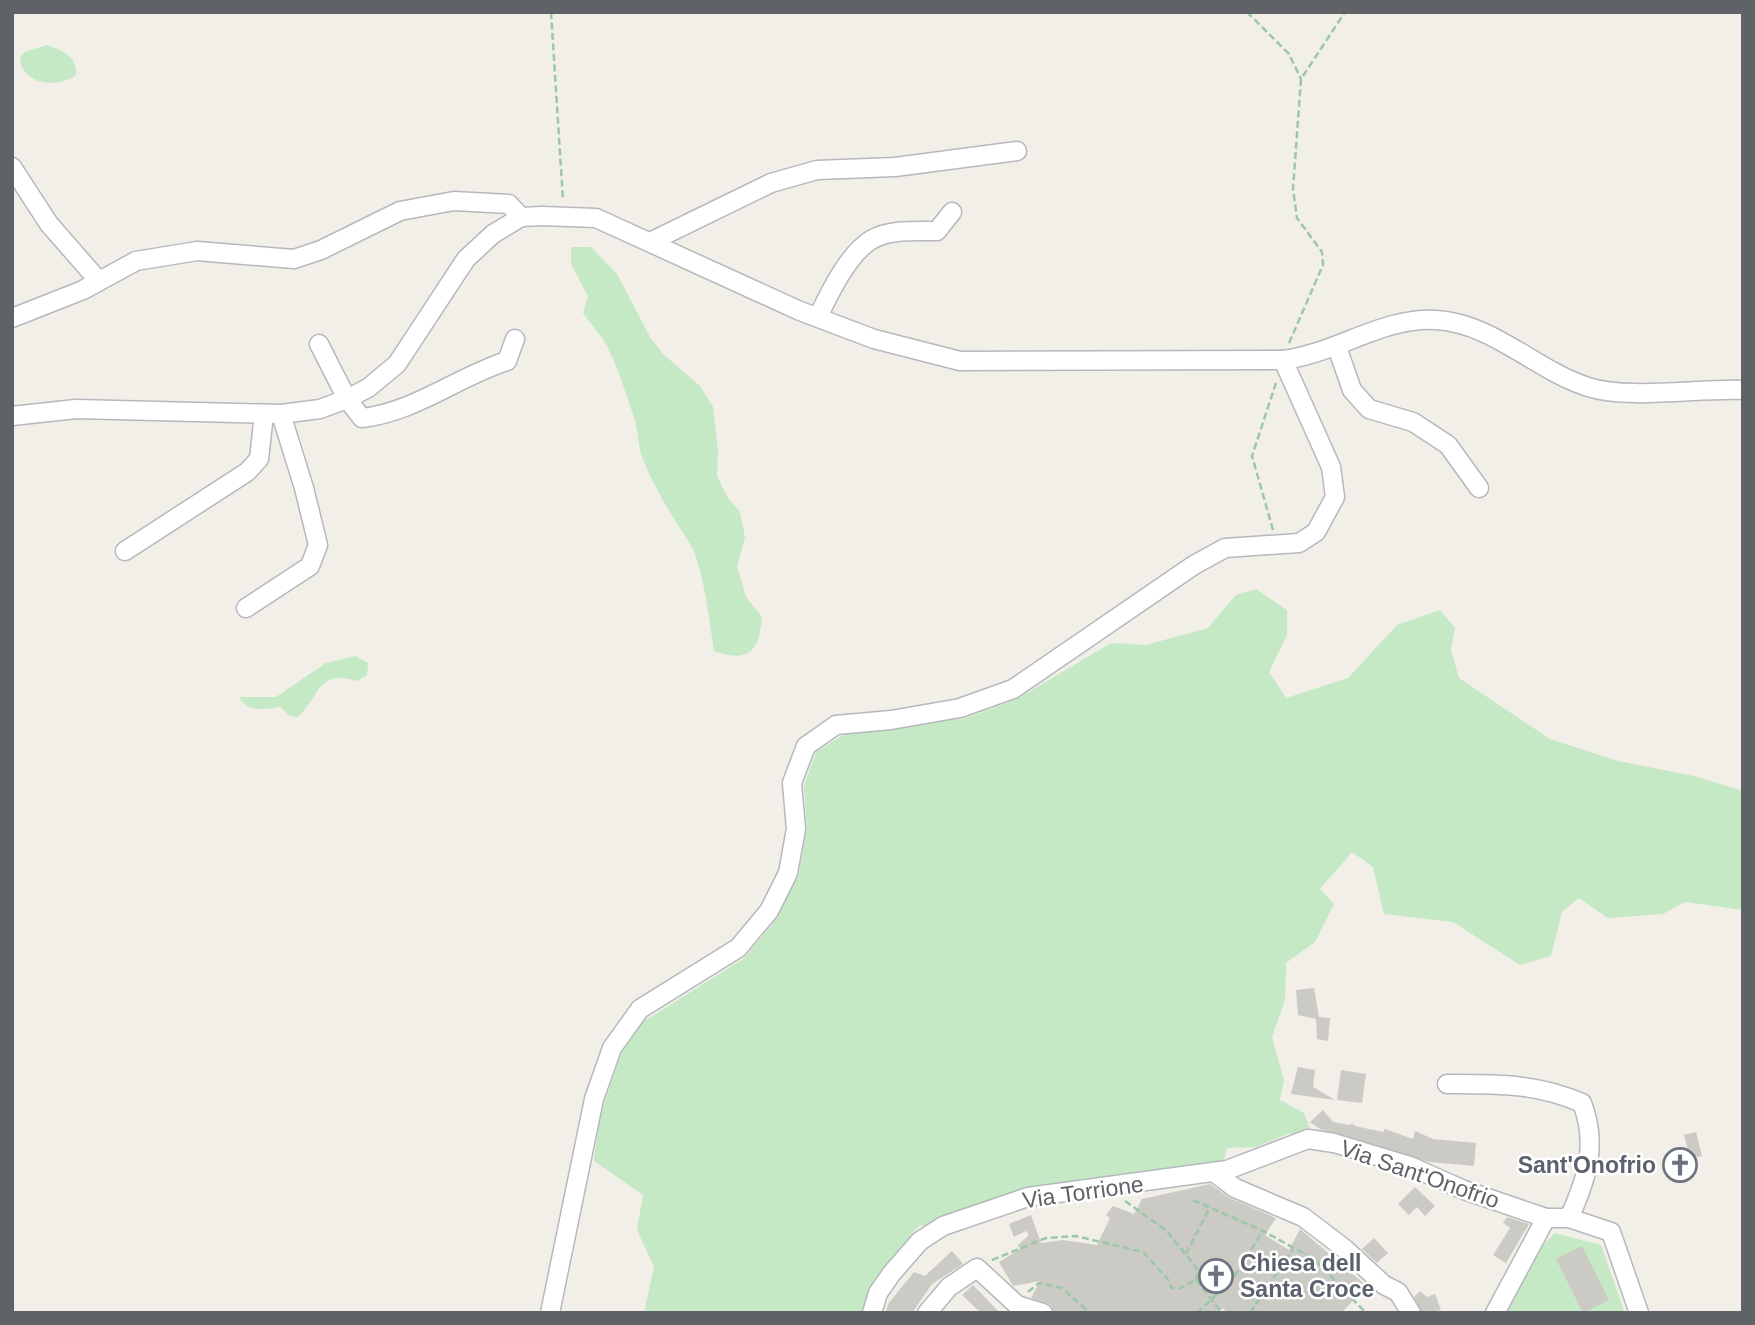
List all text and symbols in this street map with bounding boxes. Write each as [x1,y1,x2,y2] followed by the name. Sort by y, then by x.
[1337,1135,1503,1213] street label: Via Sant'Onofrio
[1661,1146,1699,1184] church icon: Sant'Onofrio
[1518,1152,1656,1178] place label: Sant'Onofrio
[1021,1171,1145,1213] street label: Via Torrione
[1240,1250,1374,1302] place label: Chiesa dell Santa Croce
[1197,1257,1235,1295] church icon: Chiesa dell Santa Croce

